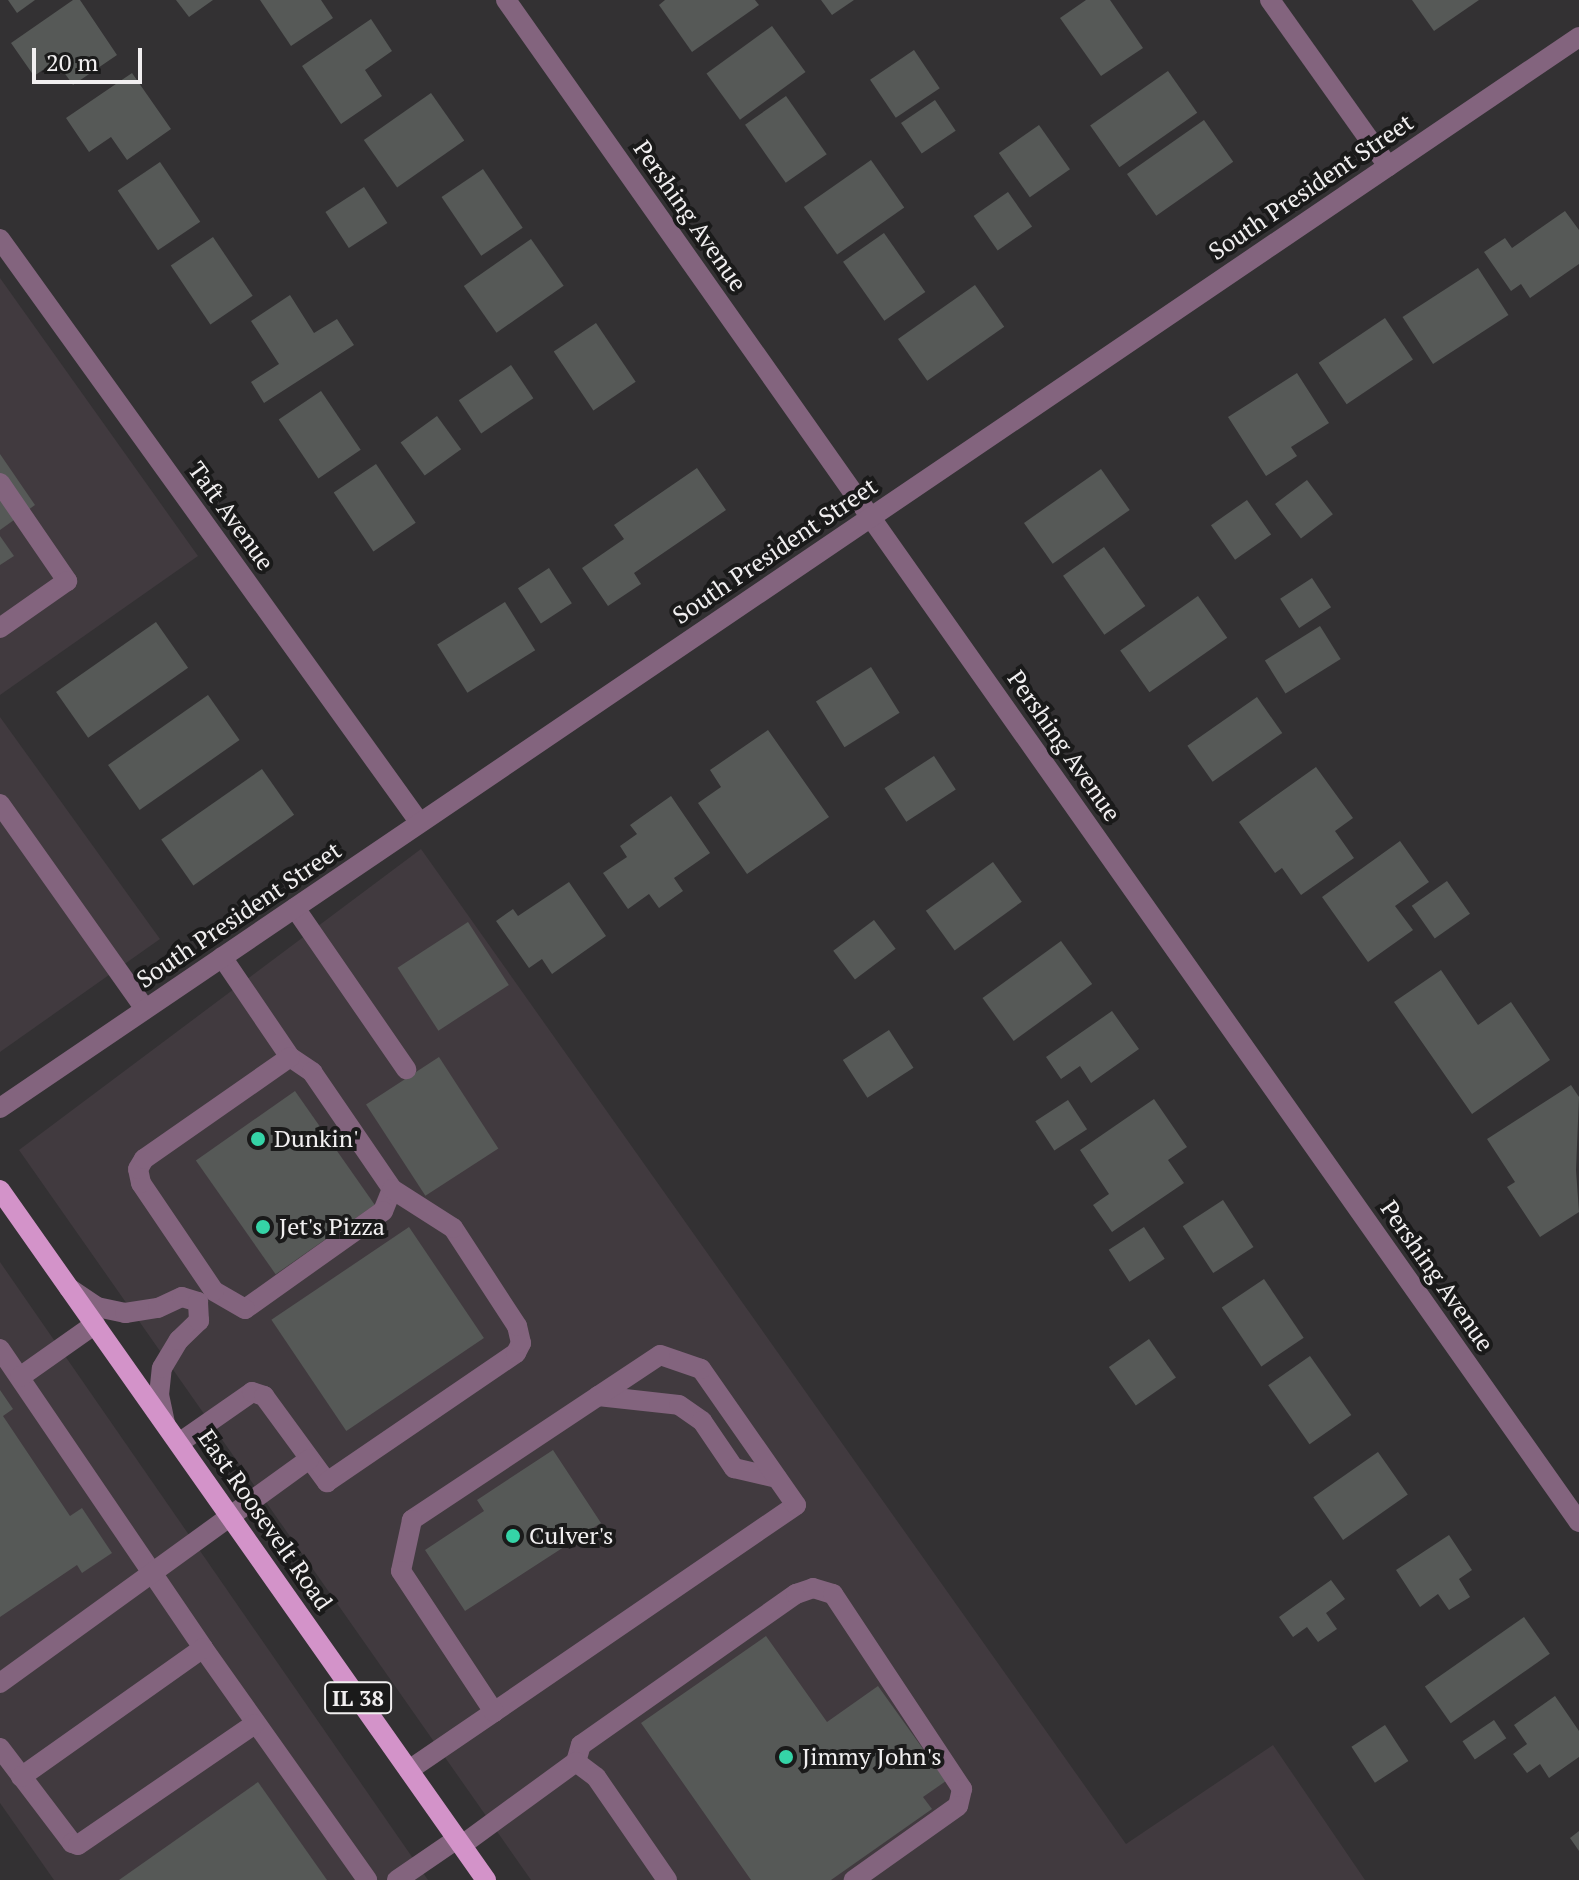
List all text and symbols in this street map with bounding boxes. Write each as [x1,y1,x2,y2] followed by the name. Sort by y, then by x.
[36,32,146,82] scale bar
[46,46,98,78] text: 20 m
[1203,108,1419,266] street label: South President Street
[627,135,753,297] street label: Pershing Avenue
[182,456,280,576] street label: Taft Avenue
[667,472,883,630] street label: South President Street
[1001,665,1127,827] street label: Pershing Avenue
[131,836,347,994] street label: South President Street
[274,1125,358,1153] place label: Dunkin'
[249,1130,267,1148] marker: Dunkin'
[1374,1195,1500,1357] street label: Pershing Avenue
[279,1213,385,1241] place label: Jet's Pizza
[254,1218,272,1236] marker: Jet's Pizza
[192,1424,338,1616] street label: East Roosevelt Road
[529,1522,614,1550] place label: Culver's
[504,1527,522,1545] marker: Culver's
[324,1680,392,1716] road number: IL 38
[802,1743,942,1771] place label: Jimmy John's
[777,1748,795,1766] marker: Jimmy John's

